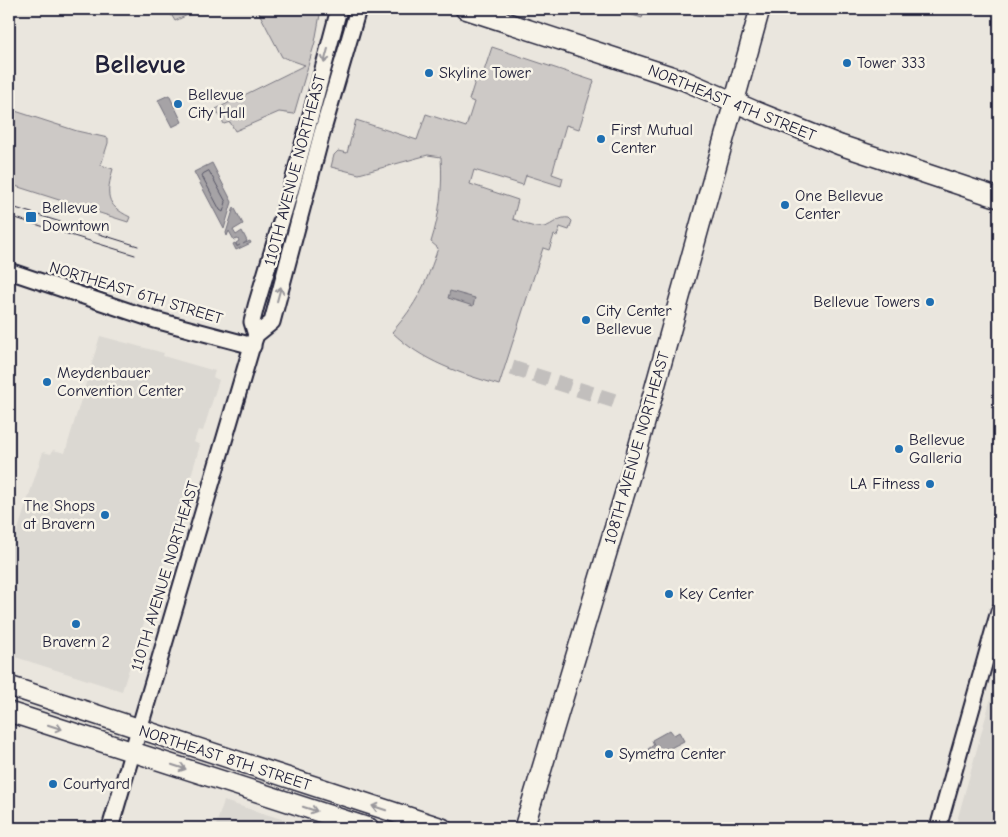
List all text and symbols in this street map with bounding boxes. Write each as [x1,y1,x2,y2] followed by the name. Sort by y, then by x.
[321,47,330,63] one-way arrow
[95,50,186,80] district label: Bellevue
[857,54,925,72] place label: Tower 333
[841,57,853,69] marker: Tower 333
[646,61,819,145] street label: NORTHEAST 4TH STREET
[439,64,532,82] place label: Skyline Tower
[423,67,435,79] marker: Skyline Tower
[261,72,329,268] street label: 110TH AVENUE NORTHEAST
[188,86,245,122] place label: Bellevue City Hall
[172,98,184,110] marker: Bellevue City Hall
[611,121,693,157] place label: First Mutual Center
[595,133,607,145] marker: First Mutual Center
[795,187,883,223] place label: One Bellevue Center
[42,199,110,235] place label: Bellevue Downtown
[779,199,791,211] marker: One Bellevue Center
[24,210,38,224] marker: Bellevue Downtown
[47,258,225,328] street label: NORTHEAST 6TH STREET
[275,287,285,303] one-way arrow
[813,293,920,311] place label: Bellevue Towers
[924,296,936,308] marker: Bellevue Towers
[596,302,672,338] place label: City Center Bellevue
[580,314,592,326] marker: City Center Bellevue
[601,349,673,546] street label: 108TH AVENUE NORTHEAST
[57,364,184,400] place label: Meydenbauer Convention Center
[41,376,53,388] marker: Meydenbauer Convention Center
[909,431,965,467] place label: Bellevue Galleria
[893,443,905,455] marker: Bellevue Galleria
[850,475,920,493] place label: LA Fitness
[128,478,203,673] street label: 110TH AVENUE NORTHEAST
[924,478,936,490] marker: LA Fitness
[23,497,95,533] place label: The Shops at Bravern
[99,509,111,521] marker: The Shops at Bravern
[679,585,754,603] place label: Key Center
[663,588,675,600] marker: Key Center
[70,618,82,630] marker: Bravern 2
[42,633,110,651] place label: Bravern 2
[47,722,63,732] one-way arrow
[137,722,314,795] street label: NORTHEAST 8TH STREET
[619,745,726,763] place label: Symetra Center
[603,748,615,760] marker: Symetra Center
[171,762,187,772] one-way arrow
[63,775,130,793] place label: Courtyard
[47,778,59,790] marker: Courtyard
[372,803,387,812] one-way arrow
[301,805,317,814] one-way arrow

